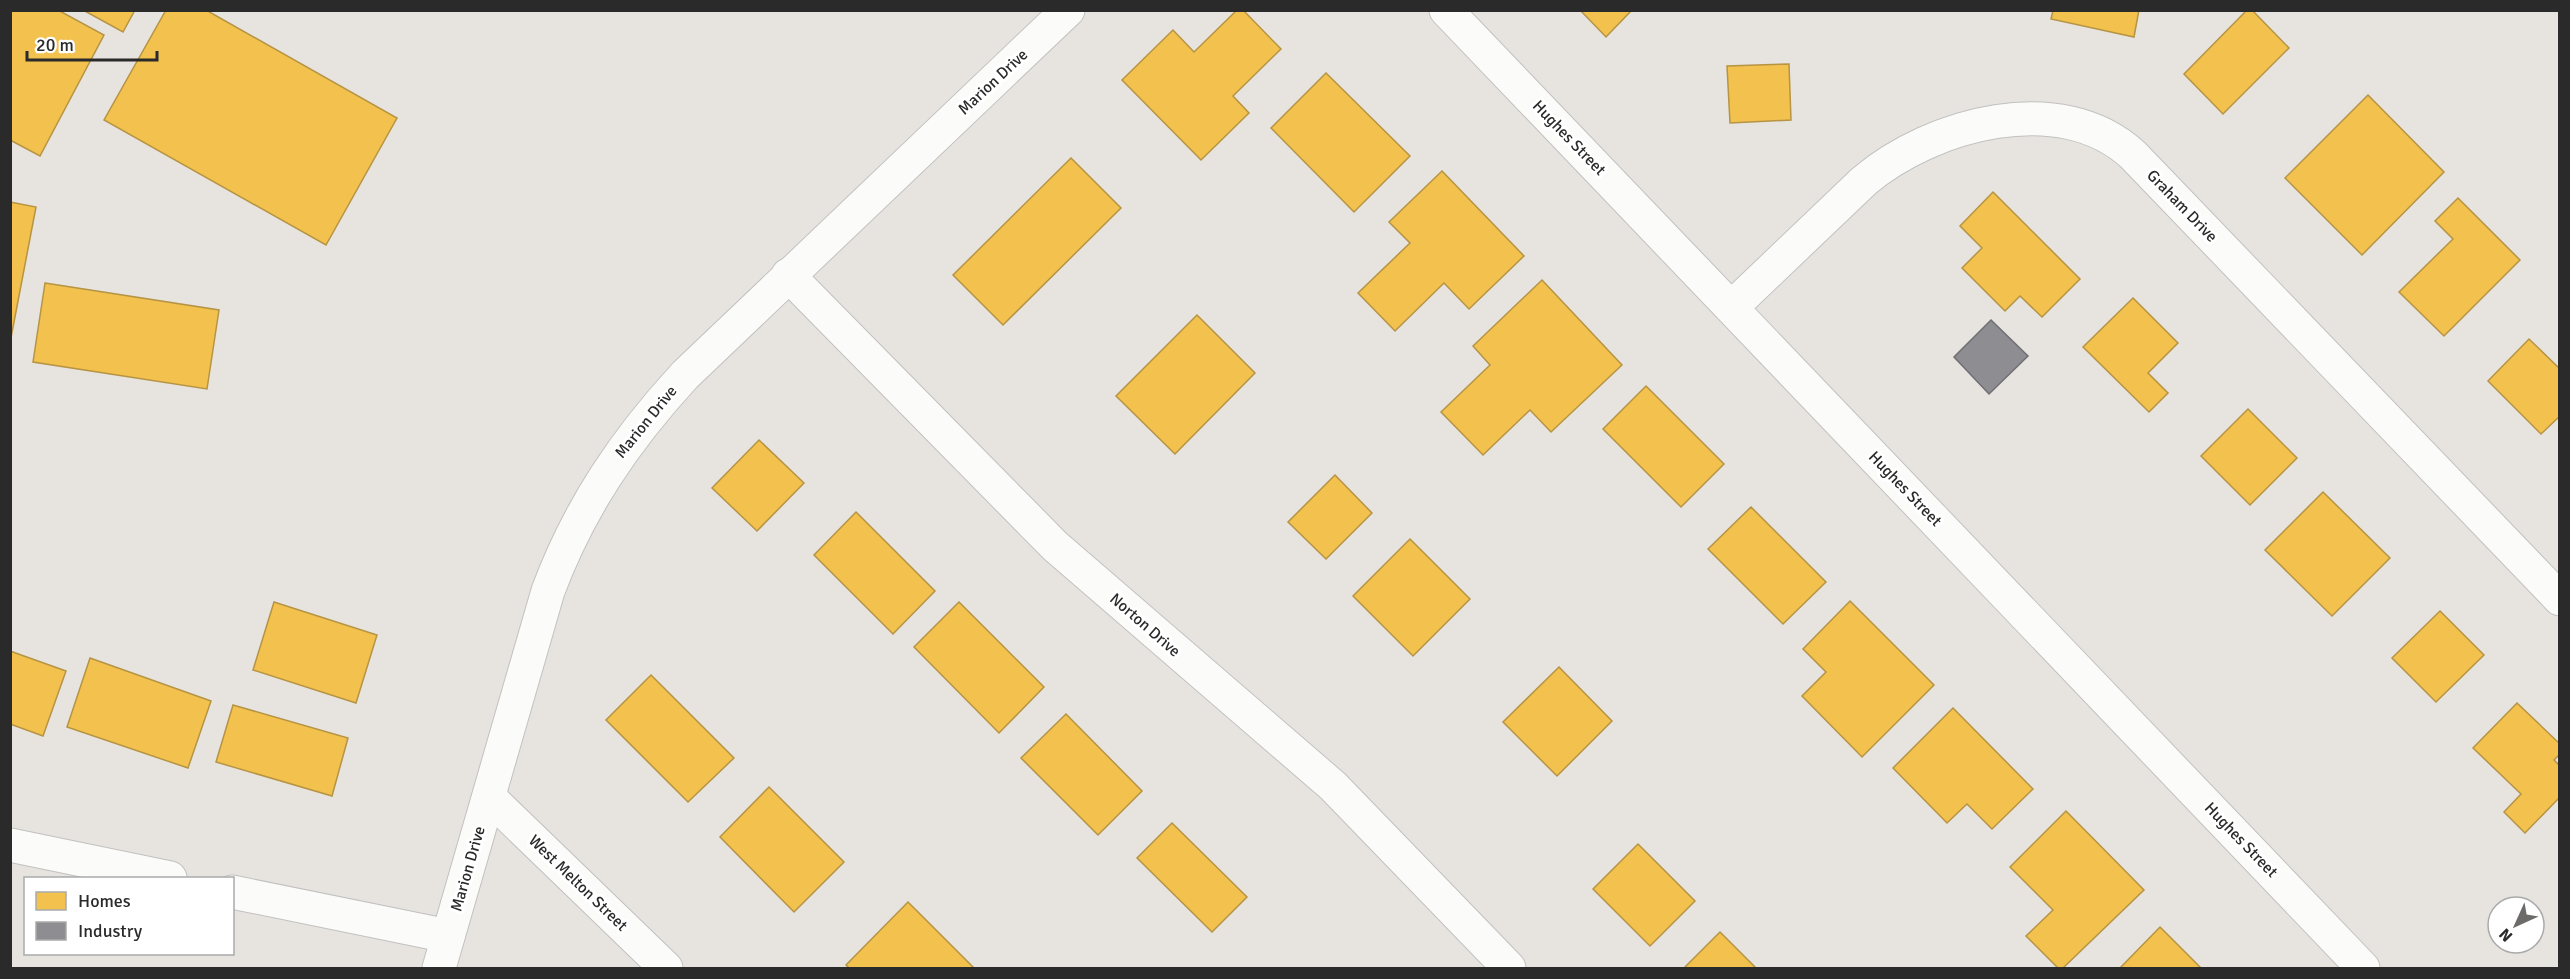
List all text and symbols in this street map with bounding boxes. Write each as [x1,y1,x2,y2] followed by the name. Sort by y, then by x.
[27,24,158,62] scale bar
[36,34,74,56] text: 20 m
[954,45,1032,119] street label: Marion Drive
[1528,96,1610,180] street label: Hughes Street
[2142,166,2222,246] street label: Graham Drive
[611,382,681,462] street label: Marion Drive
[1864,447,1946,531] street label: Hughes Street
[1106,589,1184,661] street label: Norton Drive
[2200,798,2282,882] street label: Hughes Street
[446,824,490,914] street label: Marion Drive
[524,831,632,936] street label: West Melton Street
[24,877,234,955] legend
[78,890,131,912] text: Homes
[2486,895,2546,955] north arrow
[78,920,143,942] text: Industry
[2495,924,2517,946] text: N

